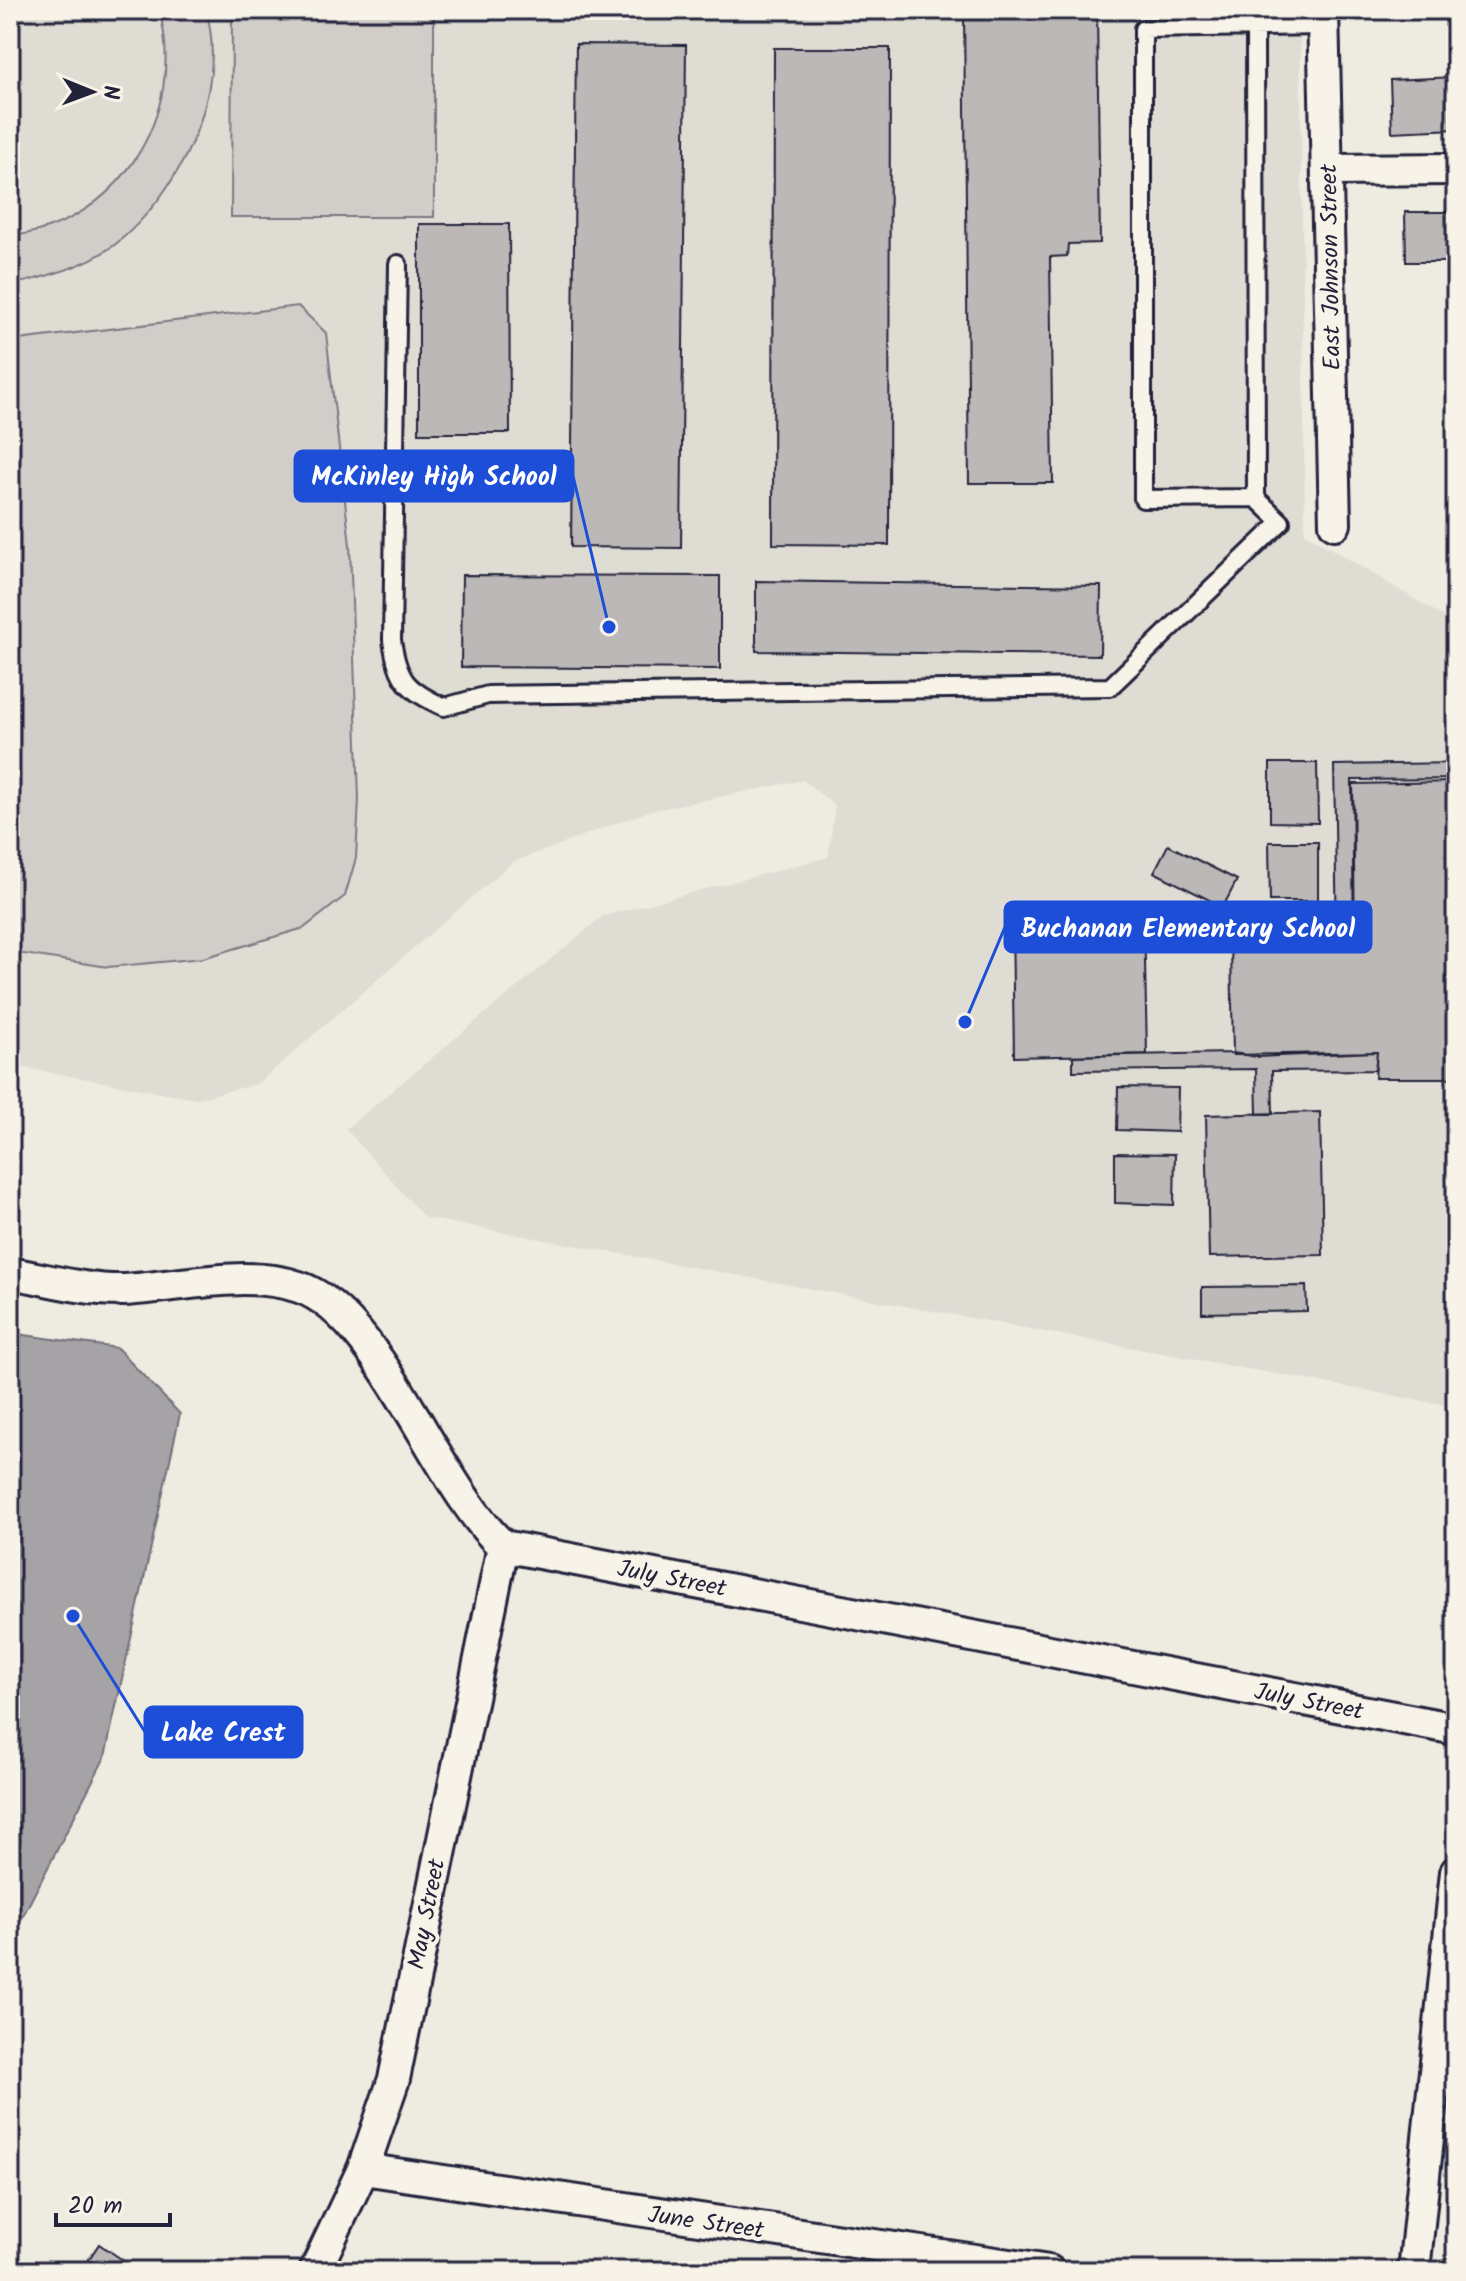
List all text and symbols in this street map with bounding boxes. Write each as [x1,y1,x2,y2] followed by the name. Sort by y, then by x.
[52,52,132,132] north arrow
[92,85,127,100] text: N
[1310,163,1353,371] street label: East Johnson Street
[295,451,573,501] callout: McKinley High School
[311,457,557,499] text: McKinley High School
[1005,902,1371,952] callout: Buchanan Elementary School
[1021,909,1355,951] text: Buchanan Elementary School
[614,1550,730,1609] street label: July Street
[1251,1673,1367,1732] street label: July Street
[145,1707,302,1757] callout: Lake Crest
[161,1713,286,1755] text: Lake Crest
[398,1855,457,1973] street label: May Street
[56,2177,170,2227] scale bar
[68,2187,123,2226] text: 20 m
[645,2196,767,2251] street label: June Street

